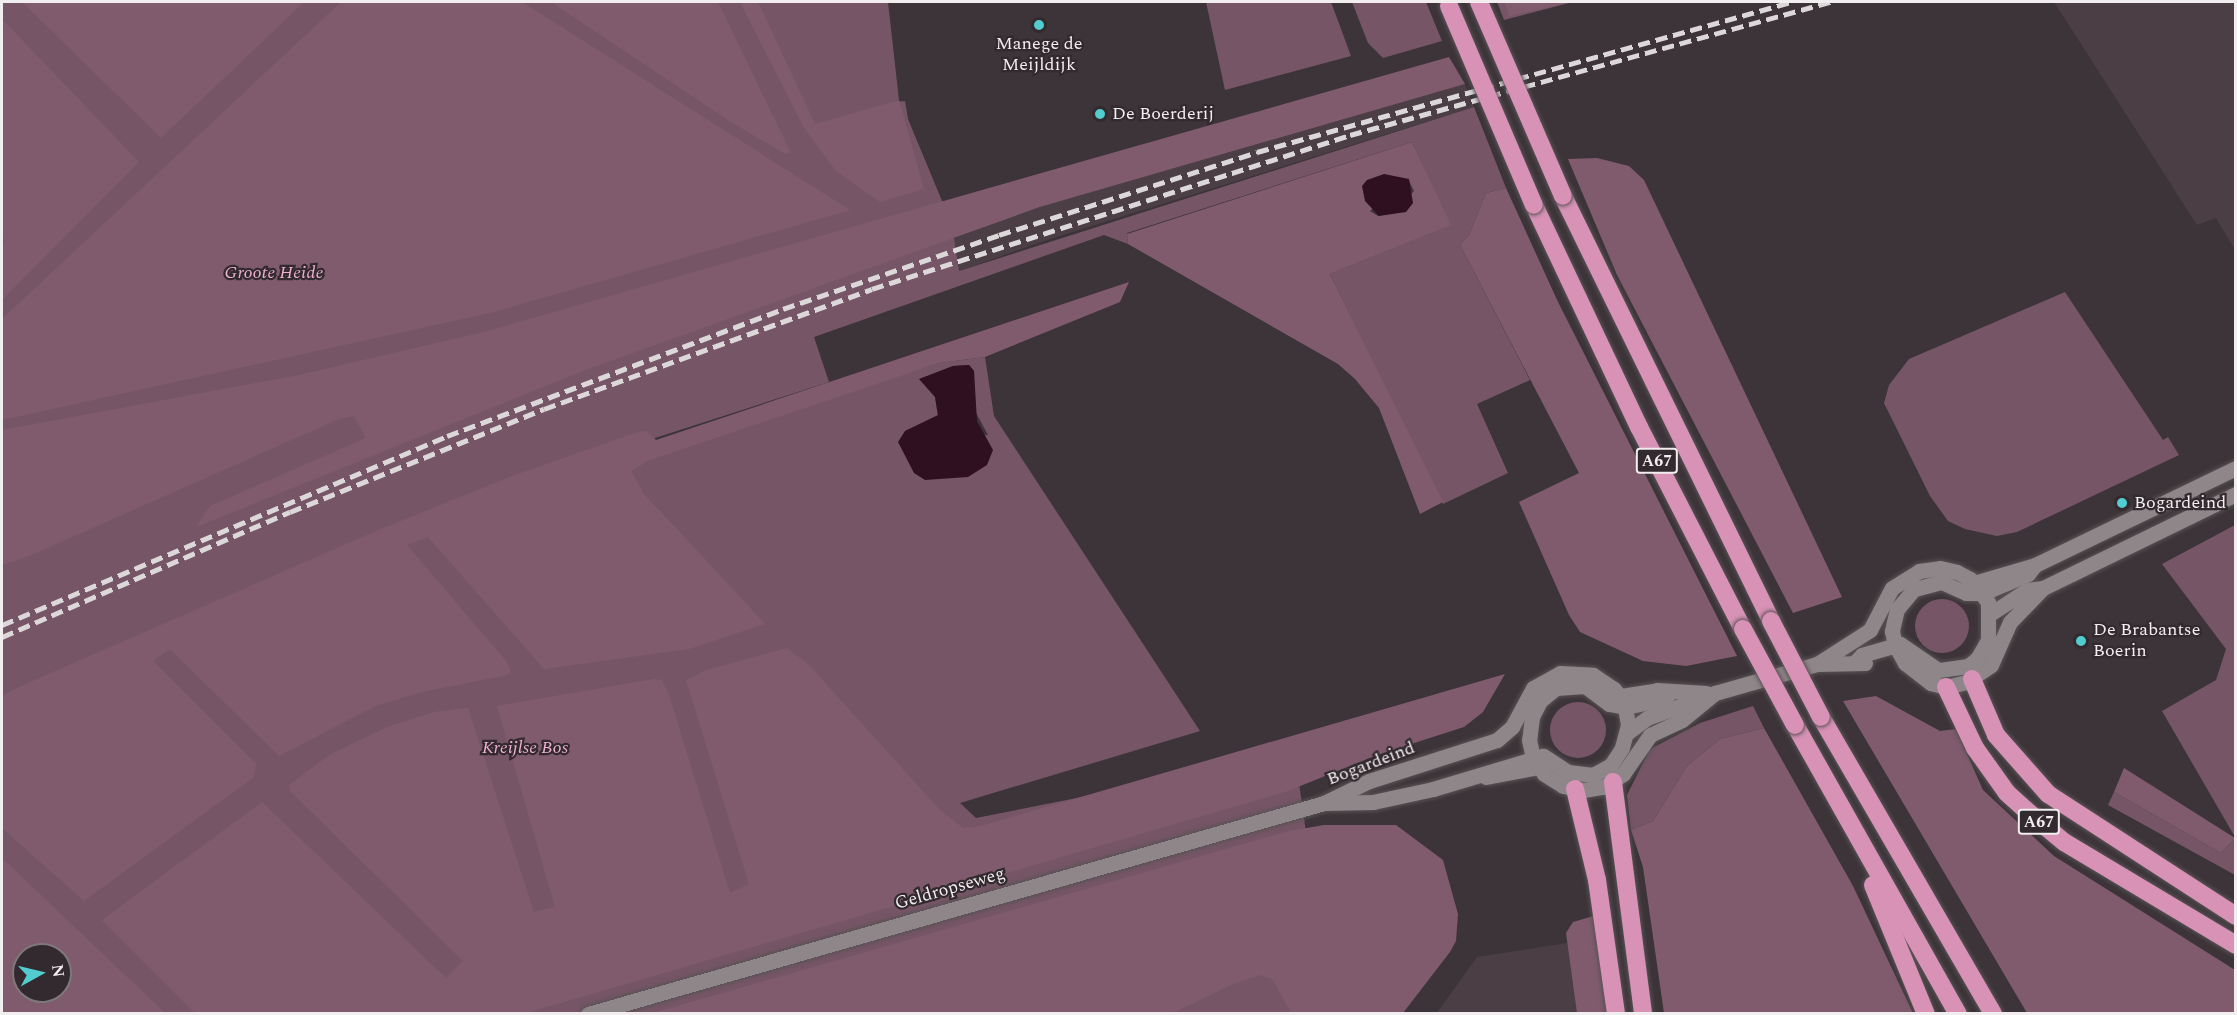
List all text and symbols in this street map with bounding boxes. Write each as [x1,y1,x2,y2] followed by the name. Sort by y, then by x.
[1032,18,1046,32] marker: Manege de Meijldijk
[996,34,1082,76] place label: Manege de Meijldijk
[1112,103,1214,125] place label: De Boerderij
[1093,107,1107,121] marker: De Boerderij
[225,262,323,284] park label: Groote Heide
[1634,448,1680,474] road number: A67
[2134,492,2226,514] place label: Bogardeind
[2115,496,2129,510] marker: Bogardeind
[2093,620,2200,662] place label: De Brabantse Boerin
[2074,634,2088,648] marker: De Brabantse Boerin
[482,737,568,759] park label: Kreijlse Bos
[1324,737,1418,791] street label: Bogardeind
[2016,809,2062,835] road number: A67
[892,863,1008,915] street label: Geldropseweg
[12,943,72,1003] north arrow
[45,963,71,979] text: N

